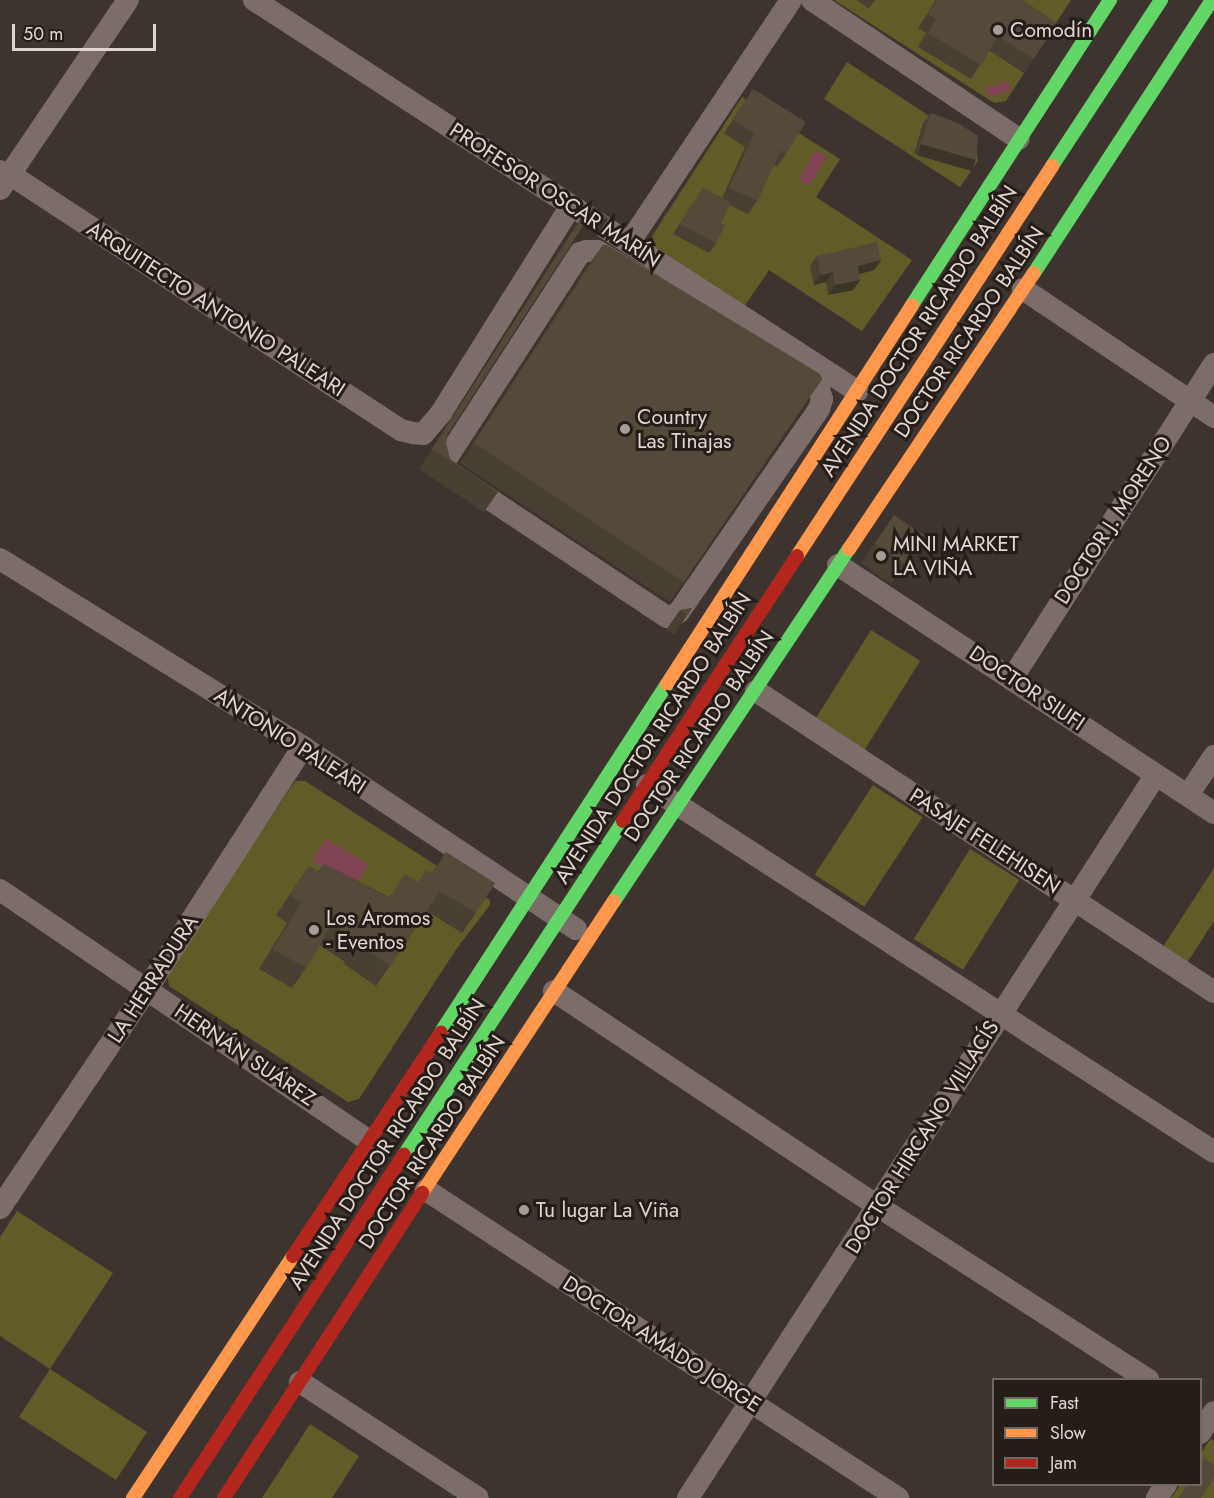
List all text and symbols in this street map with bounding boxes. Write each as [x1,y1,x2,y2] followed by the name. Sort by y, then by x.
[15,12,159,50] scale bar
[1010,17,1092,43] place label: Comodín
[23,21,63,47] text: 50 m
[991,23,1005,37] marker: Comodín
[445,117,665,273] street label: PROFESOR OSCAR MARÍN
[815,181,1023,481] street label: AVENIDA DOCTOR RICARDO BALBÍN
[82,216,350,402] street label: ARQUITECTO ANTONIO PALEARI
[889,221,1049,443] street label: DOCTOR RICARDO BALBÍN
[637,404,731,454] place label: Country Las Tinajas
[618,422,632,436] marker: Country Las Tinajas
[1049,431,1177,609] street label: DOCTOR J. MORENO
[893,531,1019,581] place label: MINI MARKET LA VIÑA
[874,549,888,563] marker: MINI MARKET LA VIÑA
[549,588,757,888] street label: AVENIDA DOCTOR RICARDO BALBÍN
[619,625,779,847] street label: DOCTOR RICARDO BALBÍN
[965,640,1089,736] street label: DOCTOR SIUFI
[210,683,370,799] street label: ANTONIO PALEARI
[905,783,1065,899] street label: PASAJE FELEHISEN
[326,905,430,955] place label: Los Aromos - Eventos
[102,910,204,1048] street label: LA HERRADURA
[307,923,321,937] marker: Los Aromos - Eventos
[283,994,491,1294] street label: AVENIDA DOCTOR RICARDO BALBÍN
[170,999,320,1111] street label: HERNÁN SUÁREZ
[840,1016,1004,1258] street label: DOCTOR HIRCANO VILLACÍS
[353,1030,511,1254] street label: DOCTOR RICARDO BALBÍN
[536,1197,679,1223] place label: Tu lugar La Viña
[517,1203,531,1217] marker: Tu lugar La Viña
[558,1270,766,1418] street label: DOCTOR AMADO JORGE
[992,1378,1202,1486] legend
[1050,1390,1079,1416] text: Fast
[1050,1420,1086,1446] text: Slow
[1050,1450,1077,1476] text: Jam

